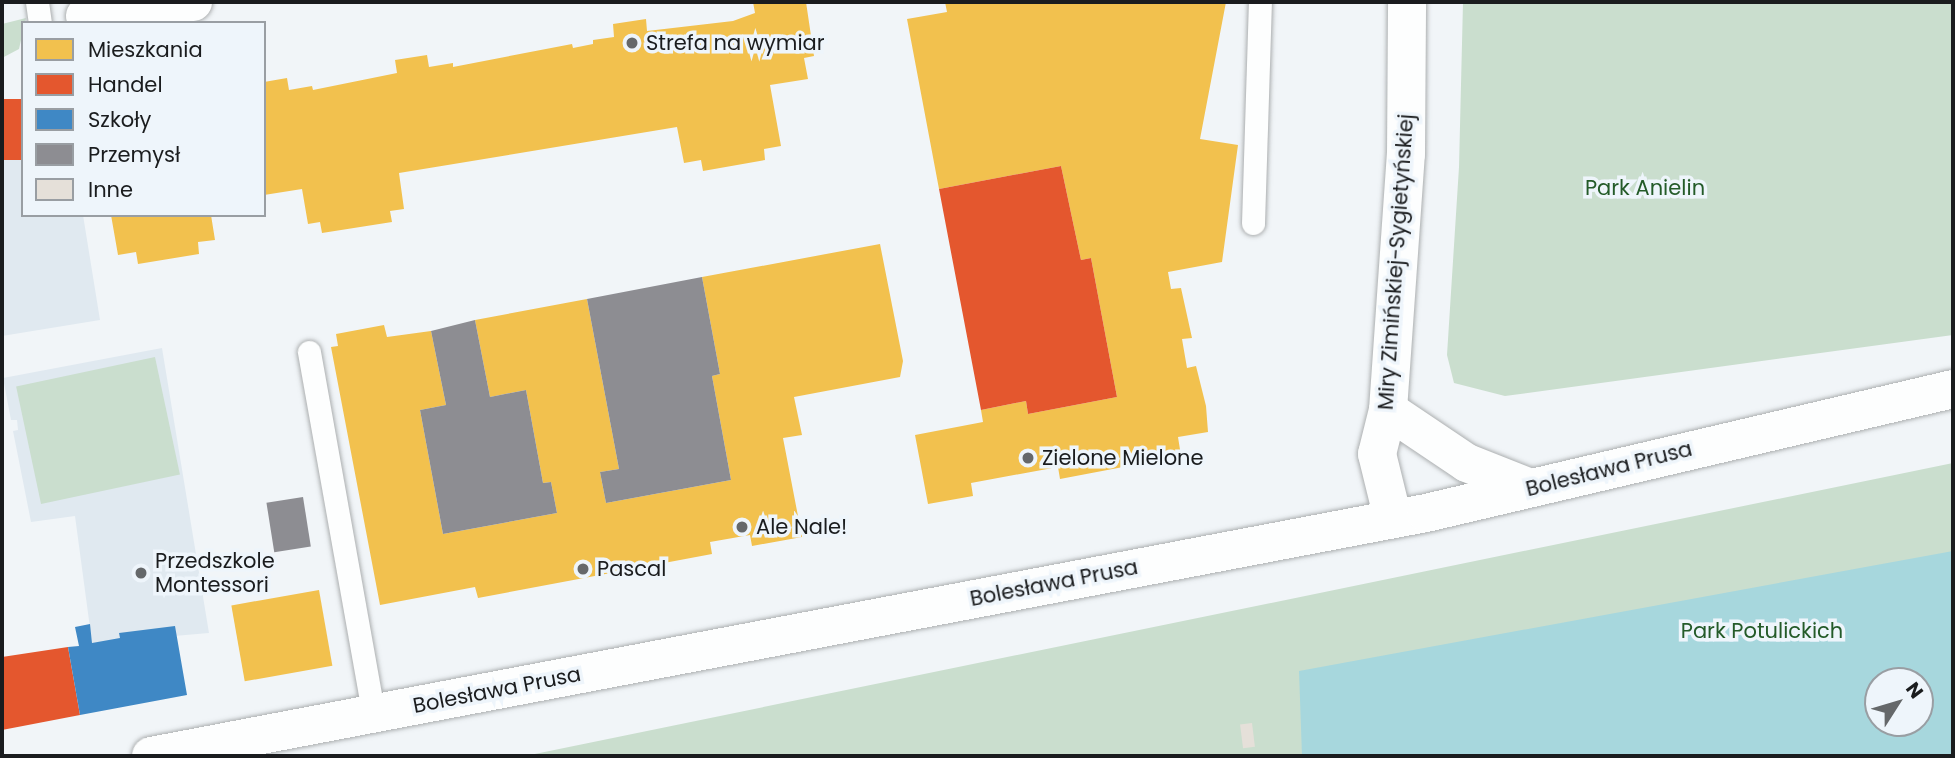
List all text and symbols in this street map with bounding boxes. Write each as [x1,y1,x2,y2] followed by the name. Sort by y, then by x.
[21,21,266,217] legend
[646,30,825,56] place label: Strefa na wymiar
[88,35,203,64] text: Mieszkania
[624,35,640,51] marker: Strefa na wymiar
[88,70,163,99] text: Handel
[88,105,151,134] text: Szkoły
[1373,113,1419,411] street label: Miry Zimińskiej-Sygietyńskiej
[88,140,180,169] text: Przemysł
[88,175,133,204] text: Inne
[1585,175,1705,201] park label: Park Anielin
[1523,436,1695,502] street label: Bolesława Prusa
[1042,445,1204,471] place label: Zielone Mielone
[1020,450,1036,466] marker: Zielone Mielone
[756,514,847,540] place label: Ale Nale!
[734,519,750,535] marker: Ale Nale!
[155,548,275,598] place label: Przedszkole Montessori
[968,554,1140,612] street label: Bolesława Prusa
[597,556,666,582] place label: Pascal
[575,561,591,577] marker: Pascal
[133,565,149,581] marker: Przedszkole Montessori
[1681,618,1843,644] park label: Park Potulickich
[411,661,583,719] street label: Bolesława Prusa
[1864,667,1934,737] north arrow
[1899,676,1930,704] text: N

